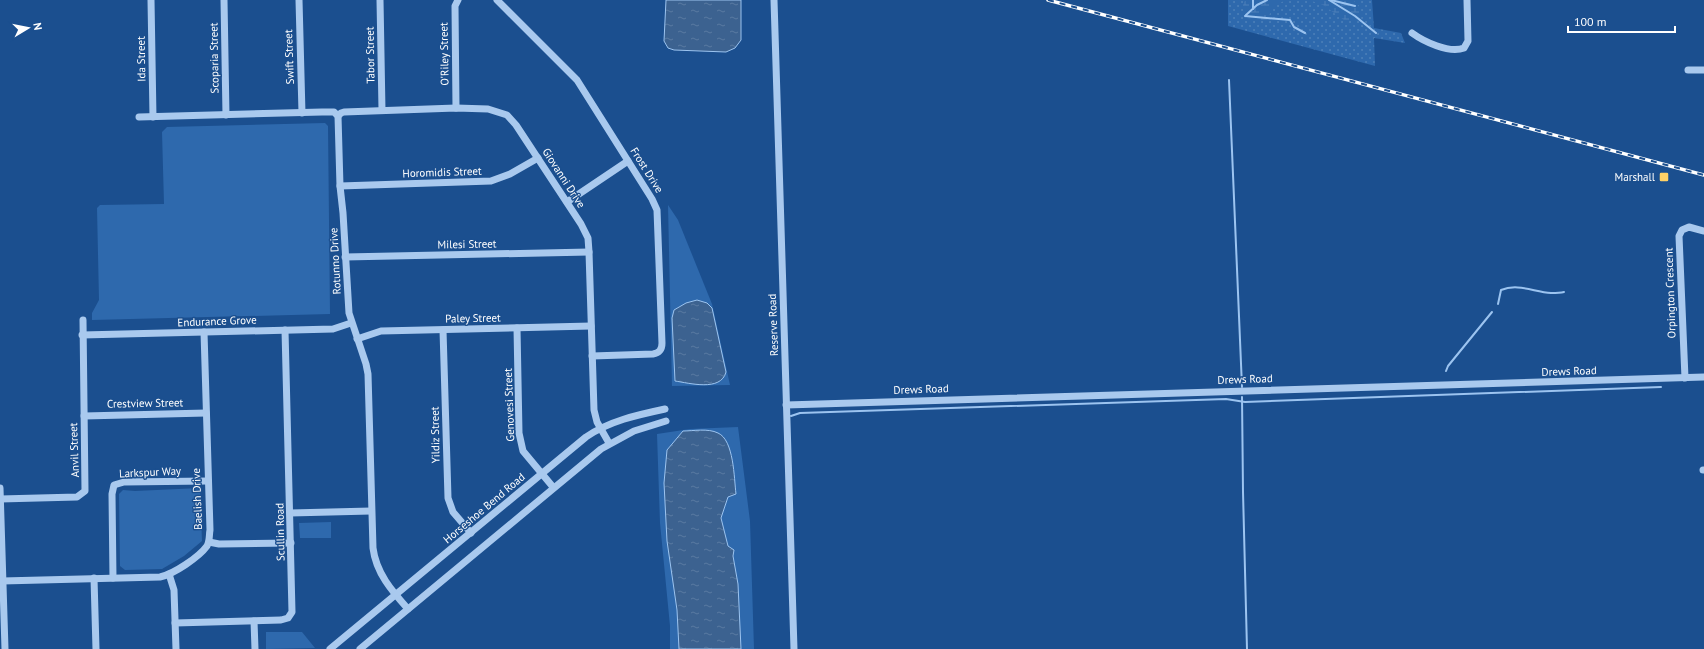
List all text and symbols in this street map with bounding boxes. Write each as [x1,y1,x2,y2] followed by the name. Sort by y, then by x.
[8,8,48,48] north arrow
[1568,8,1675,34] scale bar
[1574,14,1607,29] text: 100 m
[30,21,45,31] text: N
[206,22,222,94] street label: Scoparia Street
[436,22,452,86] street label: O'Riley Street
[362,26,377,84] street label: Tabor Street
[281,29,297,85] street label: Swift Street
[134,36,148,82] street label: Ida Street
[539,145,589,211] street label: Giovanni Drive
[627,145,667,196] street label: Frost Drive
[402,164,482,180] street label: Horomidis Street
[1615,170,1656,184] place label: Marshall
[1658,171,1670,183] marker: Marshall
[326,227,344,295] street label: Rotunno Drive
[437,236,497,252] street label: Milesi Street
[1661,247,1679,339] street label: Orpington Crescent
[765,293,781,357] street label: Reserve Road
[445,311,501,325] street label: Paley Street
[177,313,257,329] street label: Endurance Grove
[1541,363,1597,379] street label: Drews Road
[501,368,517,442] street label: Genovesi Street
[1217,371,1273,387] street label: Drews Road
[893,381,949,397] street label: Drews Road
[107,395,184,411] street label: Crestview Street
[428,406,442,464] street label: Yildiz Street
[66,422,82,478] street label: Anvil Street
[119,463,182,481] street label: Larkspur Way
[189,467,205,530] street label: Baelish Drive
[440,470,528,546] street label: Horseshoe Bend Road
[272,503,288,561] street label: Scullin Road

